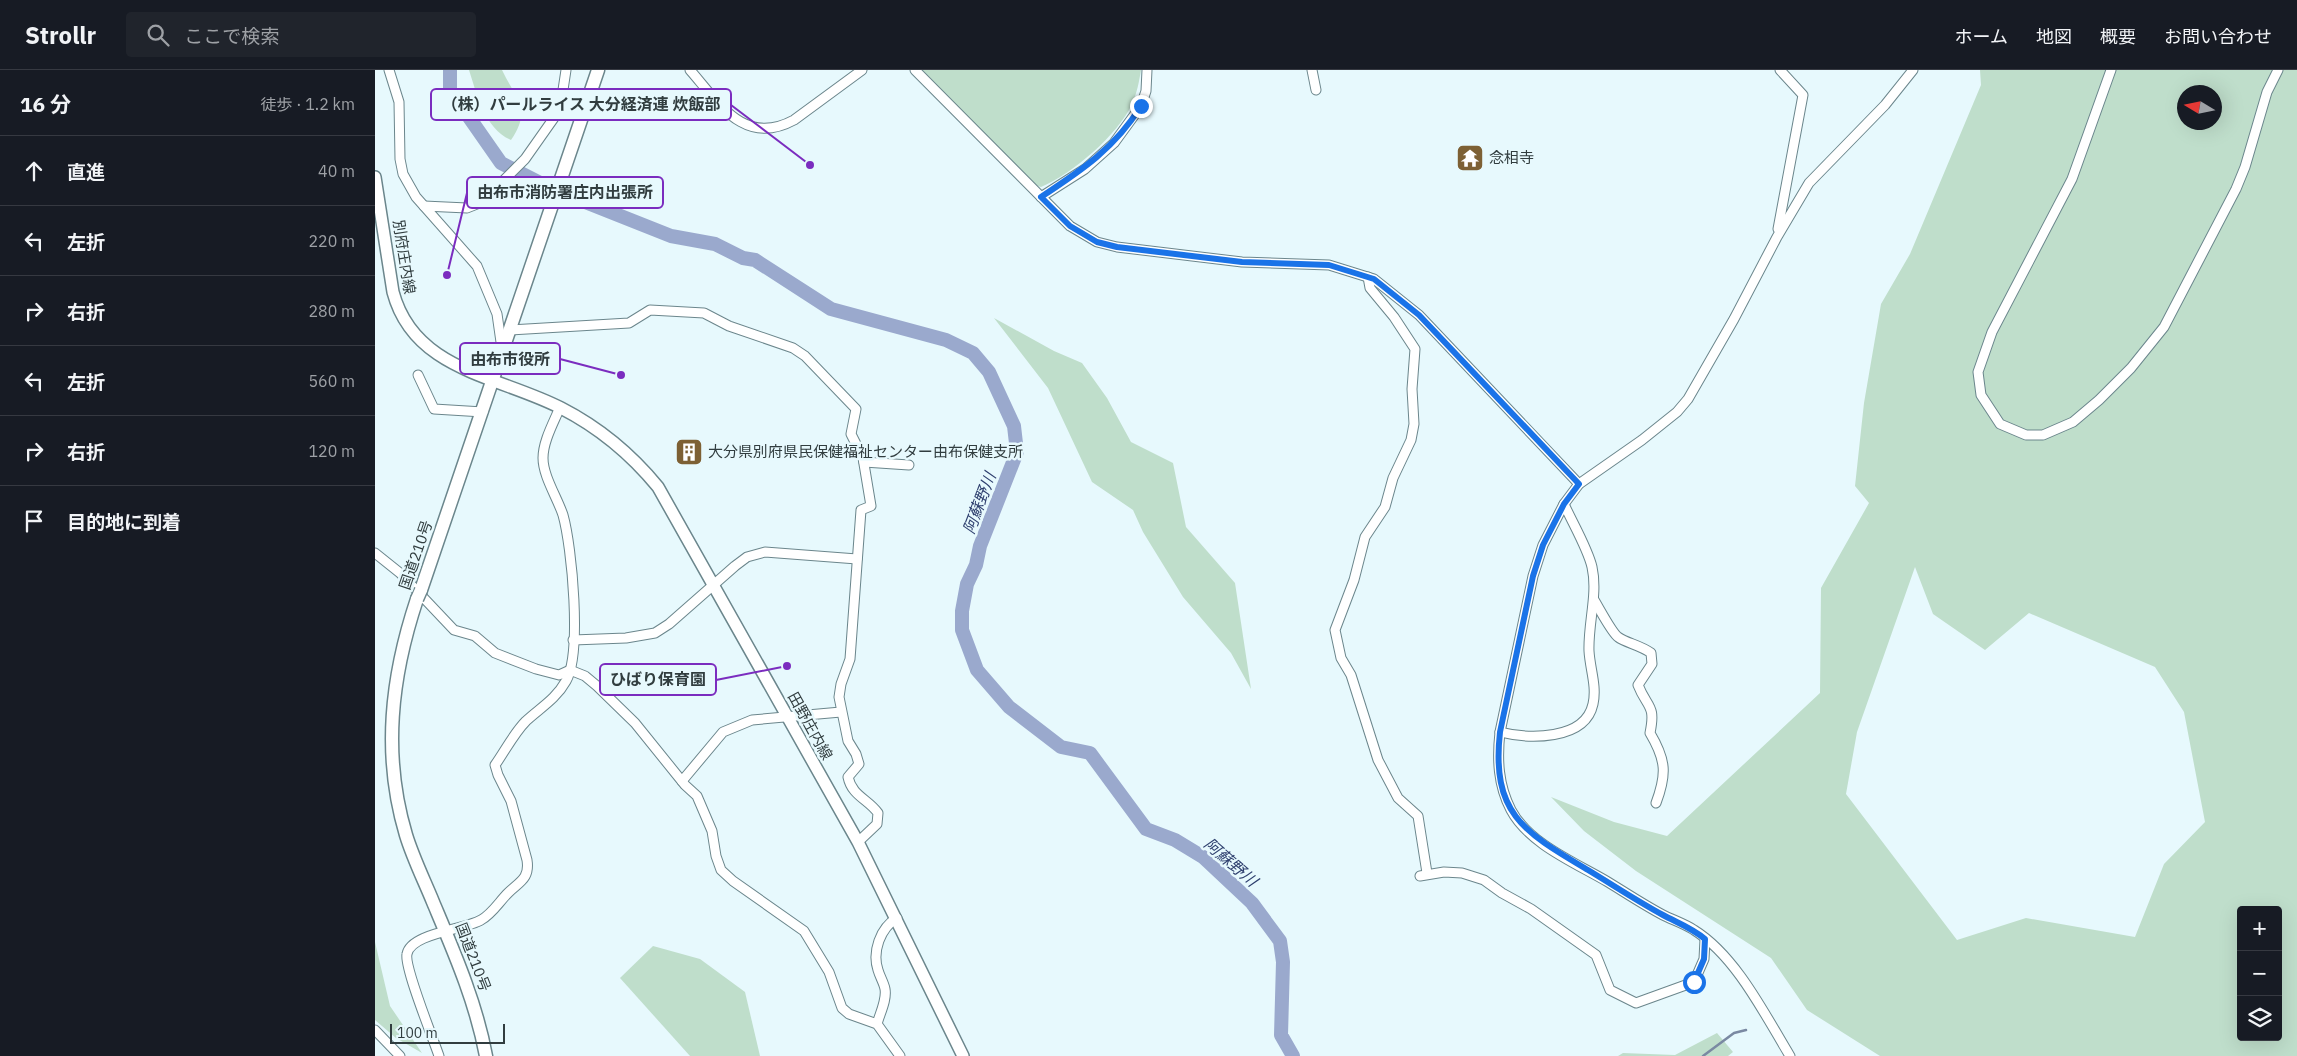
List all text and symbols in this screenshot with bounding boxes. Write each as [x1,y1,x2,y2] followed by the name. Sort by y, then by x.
[126,12,476,57] search box
[25,19,96,51] text: Strollr
[144,21,172,49] icon: search
[184,24,279,48] text: ここで検索
[1955,25,2008,48] text: ホーム
[2036,25,2072,48] text: 地図
[2100,25,2136,48] text: 概要
[2164,25,2272,48] text: お問い合わせ
[2177,85,2222,130] north arrow
[431,89,731,120] callout: （株）パールライス 大分経済連 炊飯部
[20,90,71,118] text: 16 分
[261,94,355,114] text: 徒歩 · 1.2 km
[441,94,721,114] text: （株）パールライス 大分経済連 炊飯部
[1130,95,1153,118] route end
[1455,143,1485,173] temple icon: 念相寺
[1489,148,1534,167] place label: 念相寺
[20,157,48,185] icon: ahead
[67,160,105,184] text: 直進
[318,161,355,181] text: 40 m
[467,177,663,208] callout: 由布市消防署庄内出張所
[477,182,653,202] text: 由布市消防署庄内出張所
[389,218,420,295] street label: 別府庄内線
[20,227,48,255] icon: left
[67,230,105,254] text: 左折
[308,231,355,251] text: 220 m
[20,297,48,325] icon: right
[67,300,105,324] text: 右折
[308,301,355,321] text: 280 m
[460,343,560,374] callout: 由布市役所
[470,349,550,369] text: 由布市役所
[20,367,48,395] icon: left
[67,370,105,394] text: 左折
[308,371,355,391] text: 560 m
[20,437,48,465] icon: right
[674,437,704,467] building icon: 大分県別府県民保健福祉センター由布保健支所
[67,440,105,464] text: 右折
[308,441,355,461] text: 120 m
[708,442,1023,461] place label: 大分県別府県民保健福祉センター由布保健支所
[958,468,1001,536] water label: 阿蘇野川
[20,507,48,535] icon: arrive
[67,510,181,534] text: 目的地に到着
[395,518,436,592] street label: 国道210号
[600,664,716,695] callout: ひばり保育園
[610,669,706,689] text: ひばり保育園
[784,688,837,763] street label: 田野庄内線
[1200,833,1263,892] water label: 阿蘇野川
[2237,906,2282,1041] map controls
[2237,906,2282,951] button: +
[452,920,495,994] street label: 国道210号
[2237,951,2282,996] button: −
[1683,971,1706,994] route start
[2237,996,2282,1041] button: layers
[390,1021,505,1044] scale bar
[397,1024,438,1042] text: 100 m

